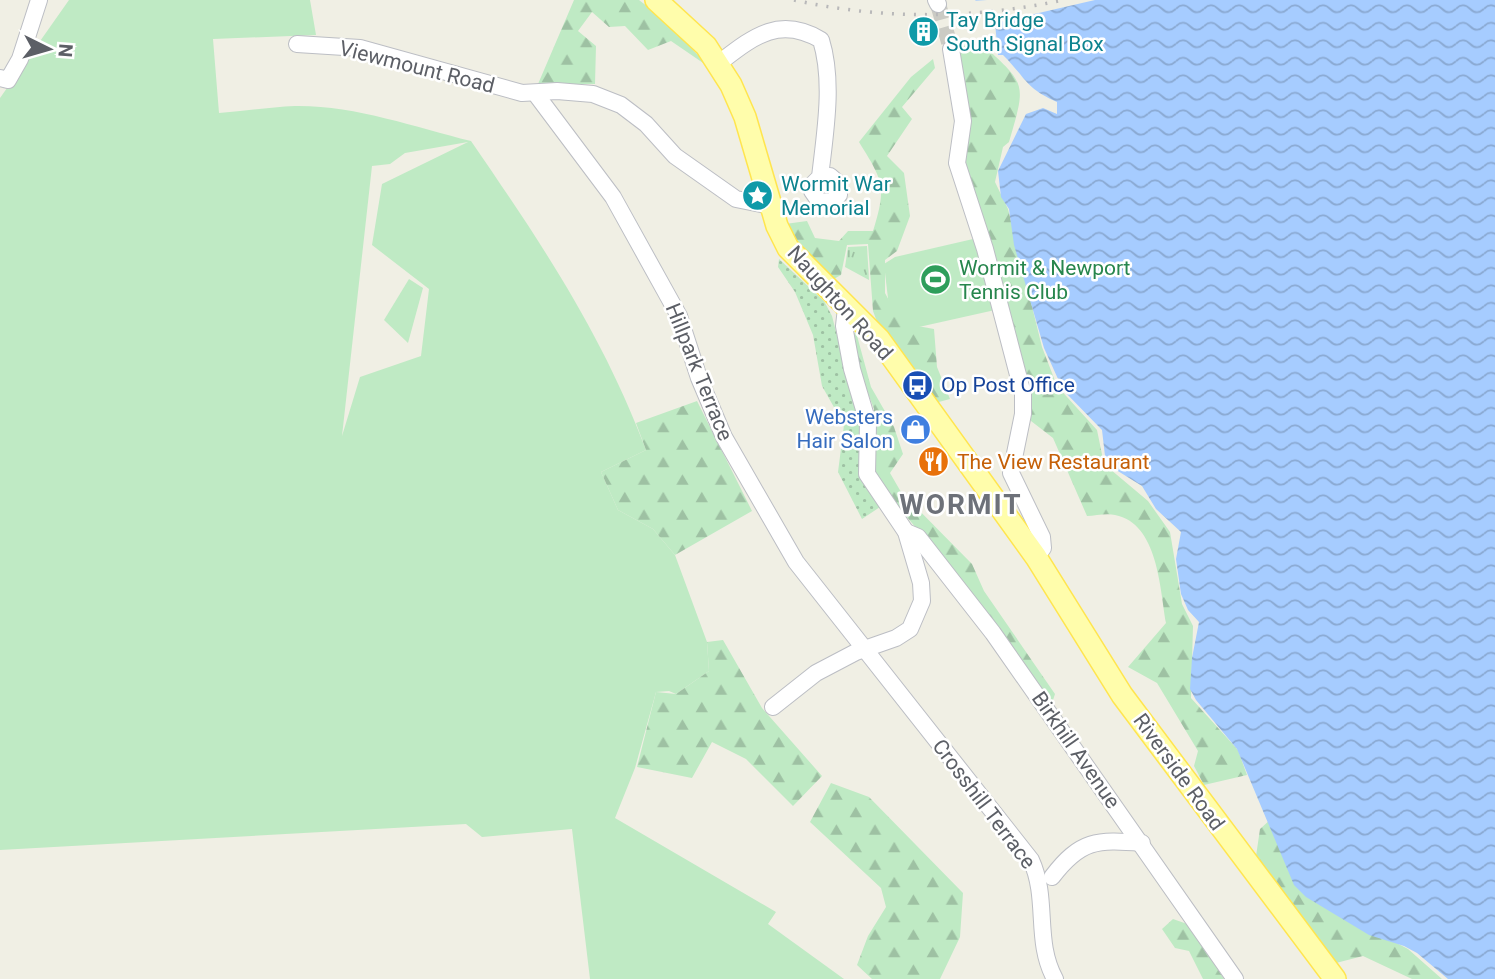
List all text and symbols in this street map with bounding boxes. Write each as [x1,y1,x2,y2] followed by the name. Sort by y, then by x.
[946,8,1104,56] place label: Tay Bridge South Signal Box
[14,14,84,84] north arrow
[906,15,940,49] building icon: Tay Bridge South Signal Box
[337,36,497,98] street label: Viewmount Road
[53,43,77,58] text: N
[781,172,891,220] place label: Wormit War Memorial
[741,179,775,213] place icon: Wormit War Memorial
[783,241,897,365] street label: Naughton Road
[959,256,1131,304] place label: Wormit & Newport Tennis Club
[919,263,953,297] sports icon: Wormit & Newport Tennis Club
[661,300,737,444] street label: Hillpark Terrace
[901,368,935,402] bus stop icon: Op Post Office
[941,373,1075,397] place label: Op Post Office
[797,405,893,453] place label: Websters Hair Salon
[899,412,933,446] shop icon: Websters Hair Salon
[917,445,951,479] restaurant icon: The View Restaurant
[957,450,1150,474] place label: The View Restaurant
[899,488,1023,521] district label: WORMIT
[1027,687,1125,813] street label: Birkhill Avenue
[1129,709,1229,835] street label: Riverside Road
[927,735,1041,873] street label: Crosshill Terrace

